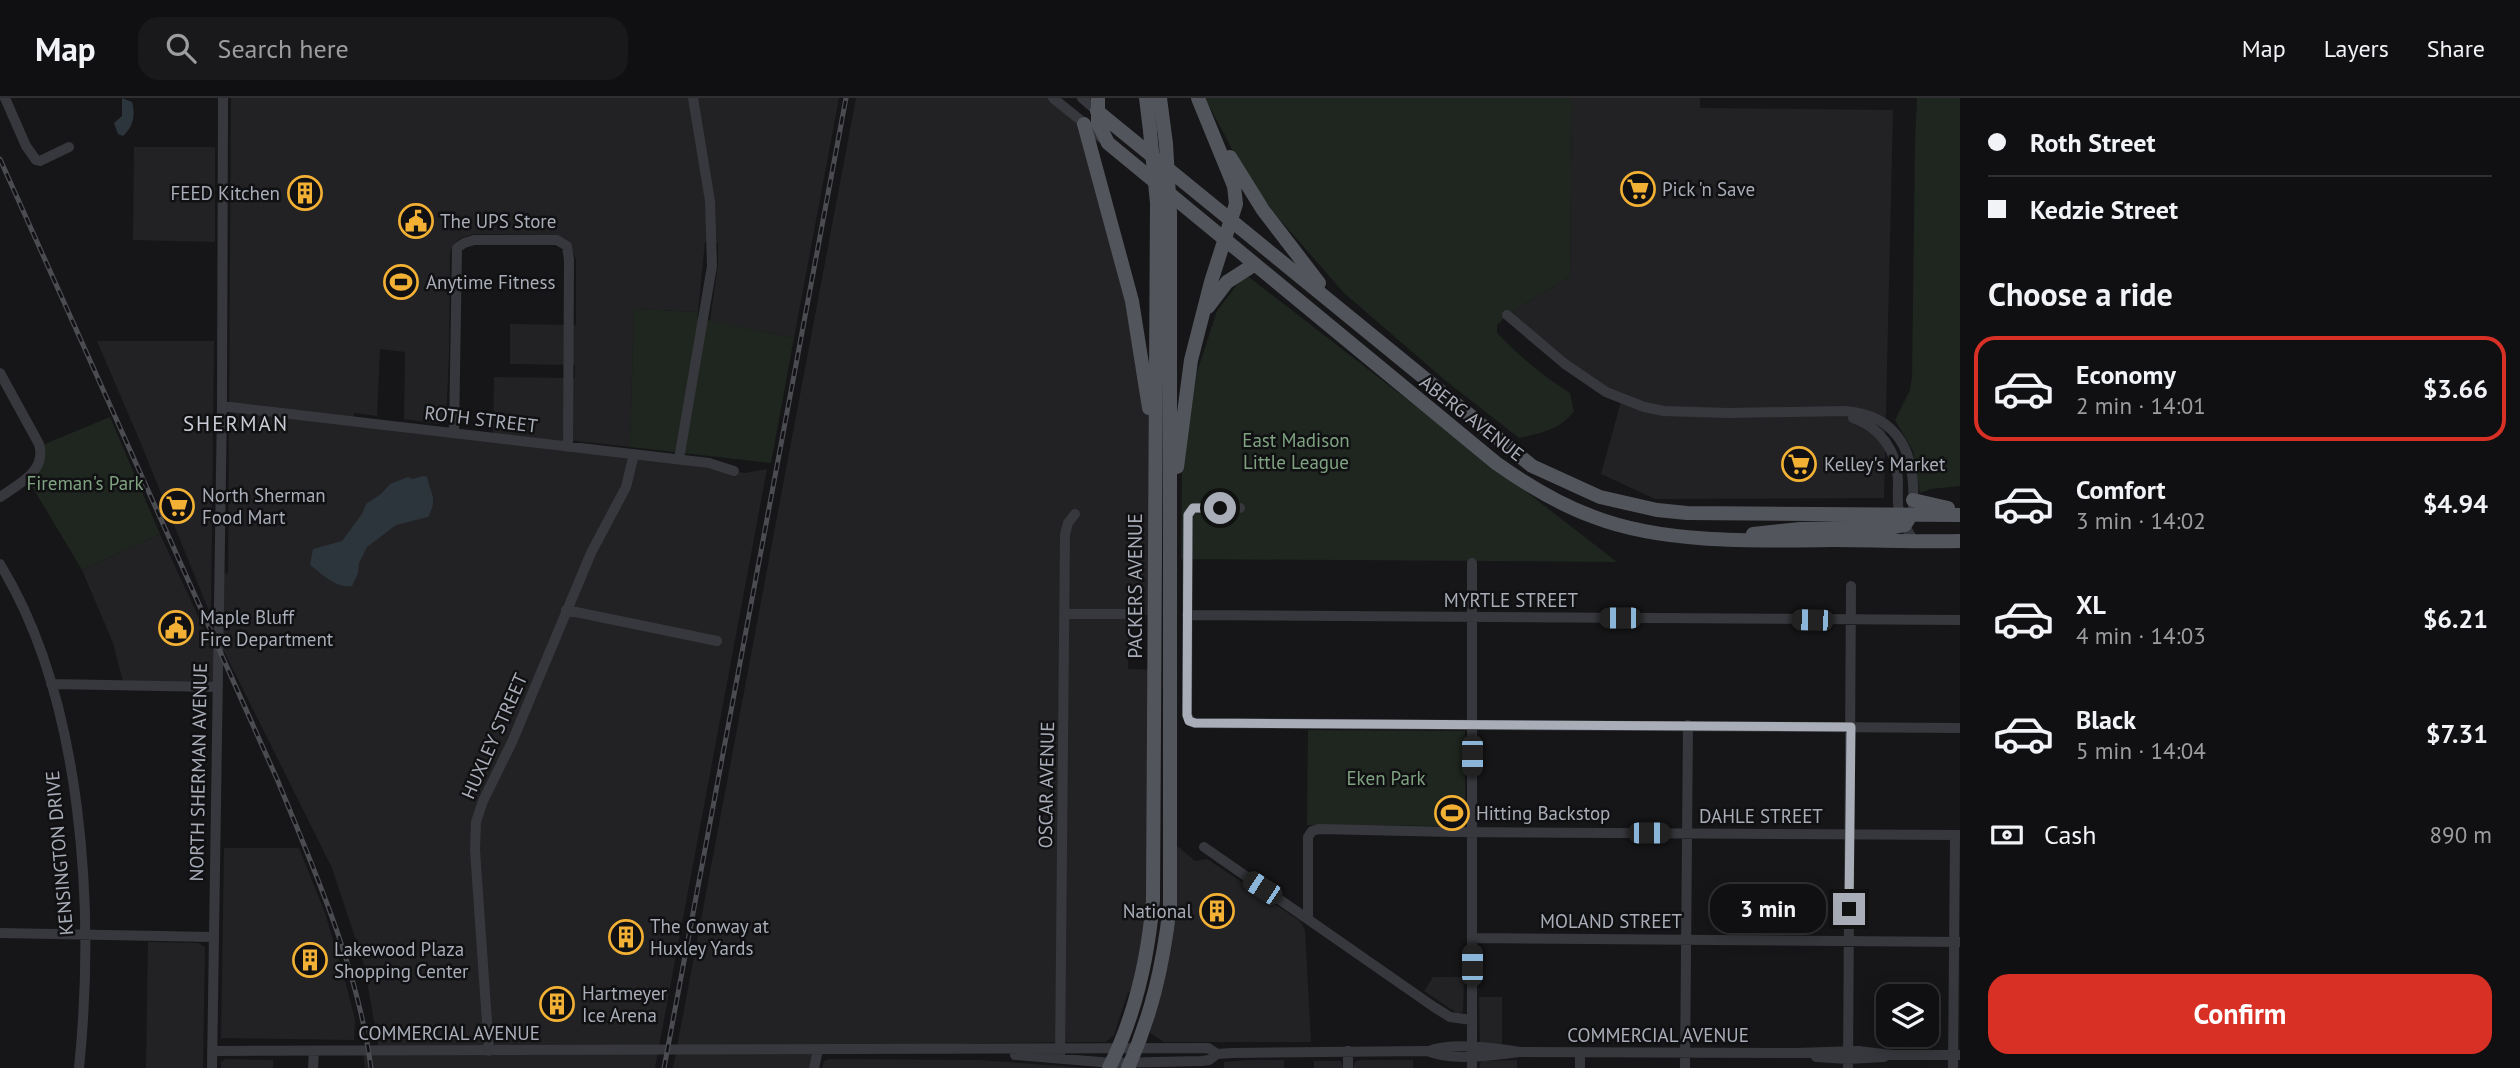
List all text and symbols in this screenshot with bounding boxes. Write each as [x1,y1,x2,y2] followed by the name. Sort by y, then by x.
[138,17,628,80] search box
[35,27,96,70] text: Map
[162,29,200,67] icon: search
[218,32,349,65] text: Search here
[2242,33,2286,64] text: Map
[2324,33,2389,64] text: Layers
[2427,33,2485,64] text: Share
[2030,126,2156,159] text: Roth Street
[1619,170,1657,208] supermarket icon: Pick 'n Save
[286,174,324,212] building icon: FEED Kitchen
[1662,177,1755,201] place label: Pick 'n Save
[170,181,280,205] place label: FEED Kitchen
[2030,193,2178,226] text: Kedzie Street
[397,202,435,240] public building icon: The UPS Store
[440,209,556,233] place label: The UPS Store
[382,263,420,301] sports icon: Anytime Fitness
[426,270,555,294] place label: Anytime Fitness
[1988,273,2173,315] text: Choose a ride
[1992,357,2055,420] icon: car
[2076,358,2176,391] text: Economy
[1415,370,1529,466] street label: ABERG AVENUE
[2423,372,2488,405] text: $3.66
[2076,391,2206,420] text: 2 min · 14:01
[423,400,539,438] street label: ROTH STREET
[183,410,289,437] district label: SHERMAN
[1242,428,1350,474] park label: East Madison Little League
[1780,445,1818,483] supermarket icon: Kelley's Market
[1824,452,1946,476] place label: Kelley's Market
[26,471,144,495] park label: Fireman's Park
[1992,472,2055,535] icon: car
[2076,473,2166,506] text: Comfort
[202,483,326,529] place label: North Sherman Food Mart
[158,487,196,525] supermarket icon: North Sherman Food Mart
[2423,487,2488,520] text: $4.94
[1204,492,1236,524] route start
[2076,506,2206,535] text: 3 min · 14:02
[1123,513,1147,659] street label: PACKERS AVENUE
[1992,587,2055,650] icon: car
[1444,588,1579,612] street label: MYRTLE STREET
[2076,588,2106,621] text: XL
[2423,602,2488,635] text: $6.21
[200,605,334,651] place label: Maple Bluff Fire Department
[1600,608,1642,629] car
[157,609,195,647] public building icon: Maple Bluff Fire Department
[1791,609,1834,631] car
[2076,621,2206,650] text: 4 min · 14:03
[184,662,212,882] street label: NORTH SHERMAN AVENUE
[456,669,533,803] street label: HUXLEY STREET
[1992,702,2055,765] icon: car
[2076,703,2136,736] text: Black
[2426,717,2488,750] text: $7.31
[1033,721,1059,849] street label: OSCAR AVENUE
[1462,735,1483,777] car
[2076,736,2206,765] text: 5 min · 14:04
[1346,766,1426,790] park label: Eken Park
[40,770,78,936] street label: KENSINGTON DRIVE
[1433,794,1471,832] sports icon: Hitting Backstop
[1476,801,1610,825] place label: Hitting Backstop
[1699,804,1823,828] street label: DAHLE STREET
[1988,816,2026,854] icon: cash
[2044,818,2096,851] text: Cash
[2430,820,2492,849] text: 890 m
[1629,823,1671,844] car
[1239,868,1286,908] car
[1709,884,1825,934] callout: 3 min
[1198,892,1236,930] building icon: National
[1833,893,1865,925] route end
[1740,894,1796,923] text: 3 min
[1123,899,1192,923] place label: National
[1540,909,1683,933] street label: MOLAND STREET
[650,914,769,960] place label: The Conway at Huxley Yards
[607,918,645,956] building icon: The Conway at Huxley Yards
[334,937,469,983] place label: Lakewood Plaza Shopping Center
[291,941,329,979] building icon: Lakewood Plaza Shopping Center
[1462,944,1483,986] car
[1988,974,2492,1054] button: Confirm
[582,981,668,1027] place label: Hartmeyer Ice Arena
[1876,984,1939,1047] map controls
[1876,984,1939,1047] button: layers
[538,985,576,1023] building icon: Hartmeyer Ice Arena
[358,1021,540,1045] street label: COMMERCIAL AVENUE
[1567,1023,1749,1047] street label: COMMERCIAL AVENUE

